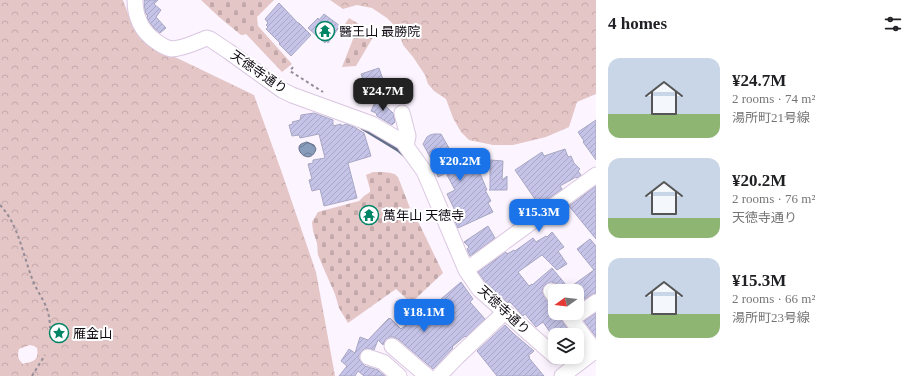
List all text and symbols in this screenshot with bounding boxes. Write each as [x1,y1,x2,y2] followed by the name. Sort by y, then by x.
[882,13,904,35] icon: filters
[608,14,667,33] text: 4 homes
[314,20,336,42] temple icon: 醫王山 最勝院
[339,24,420,39] place label: 醫王山 最勝院
[228,47,290,97] street label: 天徳寺通り
[732,71,786,90] text: ¥24.7M
[640,74,688,122] icon: home
[350,78,416,112] pin: ¥24.7M
[362,83,404,98] text: ¥24.7M
[732,91,815,106] text: 2 rooms · 74 m²
[732,110,810,125] text: 湯所町21号線
[427,148,493,182] pin: ¥20.2M
[439,153,481,168] text: ¥20.2M
[732,171,786,190] text: ¥20.2M
[640,174,688,222] icon: home
[732,191,815,206] text: 2 rooms · 76 m²
[506,199,572,233] pin: ¥15.3M
[358,204,380,226] temple icon: 萬年山 天徳寺
[518,204,560,219] text: ¥15.3M
[383,208,464,223] place label: 萬年山 天徳寺
[732,210,797,225] text: 天徳寺通り
[732,271,786,290] text: ¥15.3M
[640,274,688,322] icon: home
[475,282,533,338] street label: 天徳寺通り
[548,284,584,320] north arrow
[548,284,584,364] map controls
[732,291,815,306] text: 2 rooms · 66 m²
[391,299,457,333] pin: ¥18.1M
[403,304,445,319] text: ¥18.1M
[732,310,810,325] text: 湯所町23号線
[48,322,70,344] place icon: 雁金山
[73,326,112,341] place label: 雁金山
[548,328,584,364] button: layers

